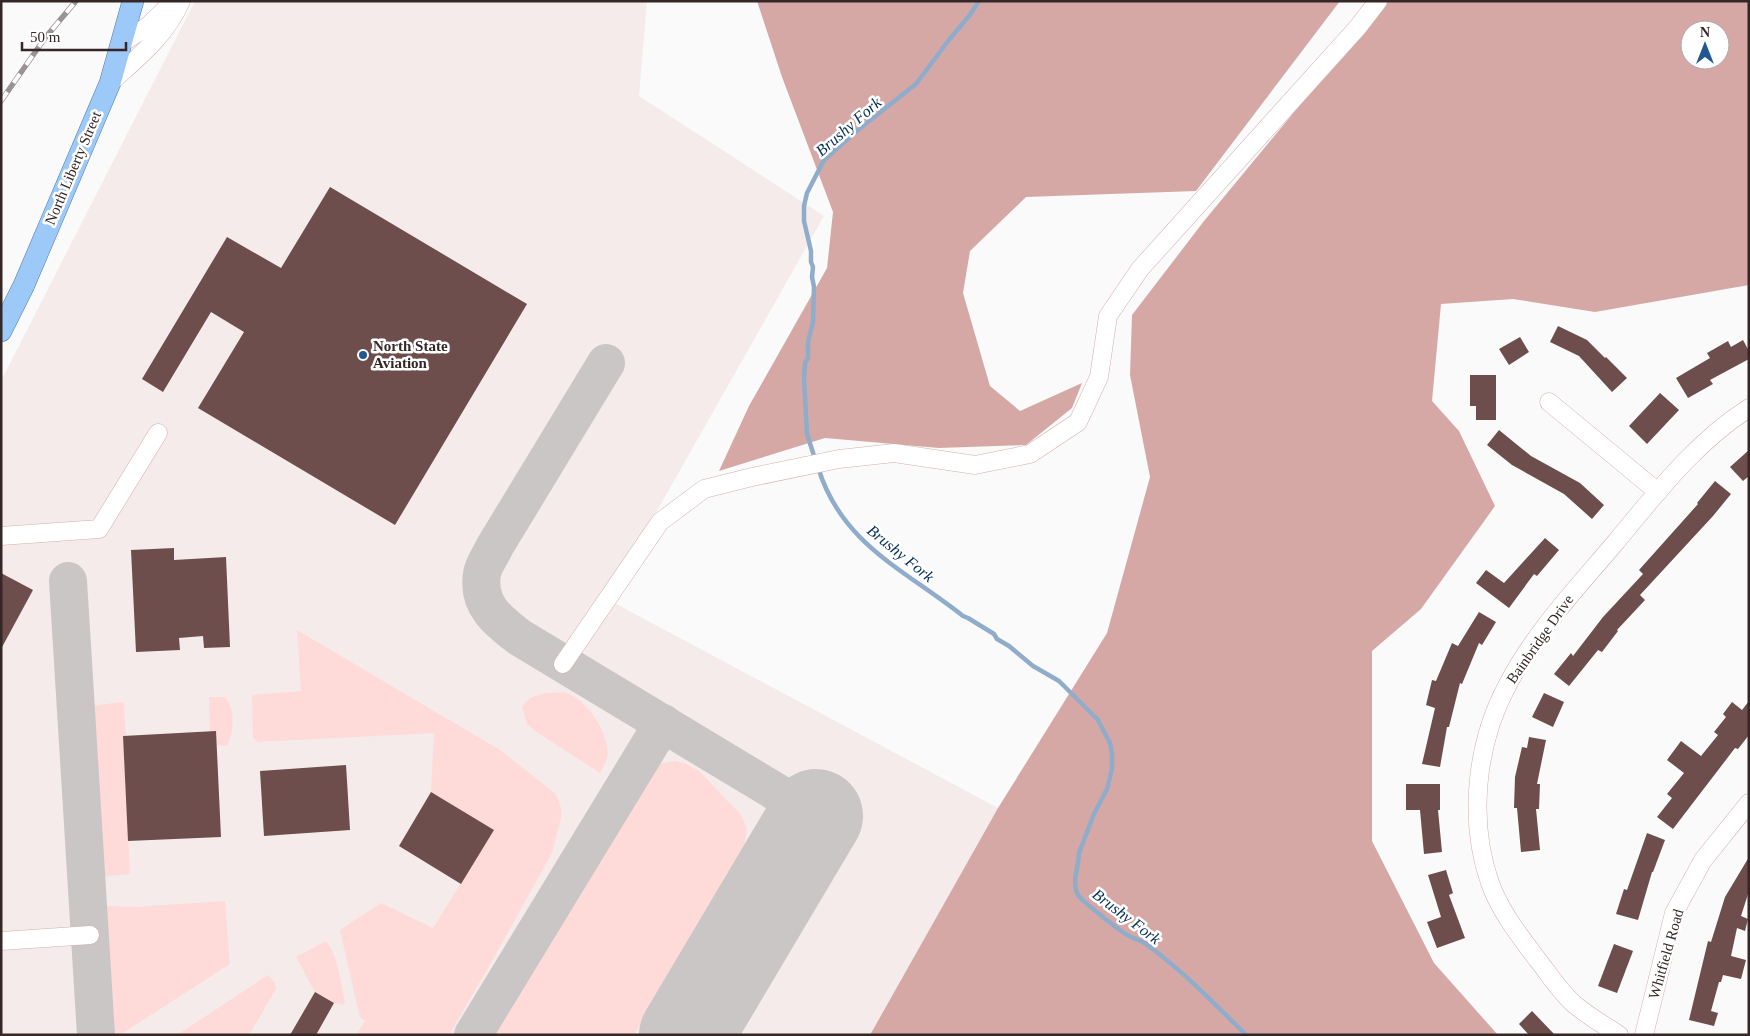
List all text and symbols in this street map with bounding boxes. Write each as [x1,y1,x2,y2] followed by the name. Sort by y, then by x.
[22,20,126,52] scale bar
[1680,20,1730,70] north arrow
[1700,25,1710,40] text: N
[30,29,61,45] text: 50 m
[812,93,886,160] water label: Brushy Fork
[42,108,104,227] street label: North Liberty Street
[373,338,448,371] place label: North State Aviation
[357,349,369,361] marker: North State Aviation
[863,521,938,587] water label: Brushy Fork
[1503,591,1577,686] street label: Bainbridge Drive
[1089,885,1165,949] water label: Brushy Fork
[1646,907,1687,1001] street label: Whitfield Road

